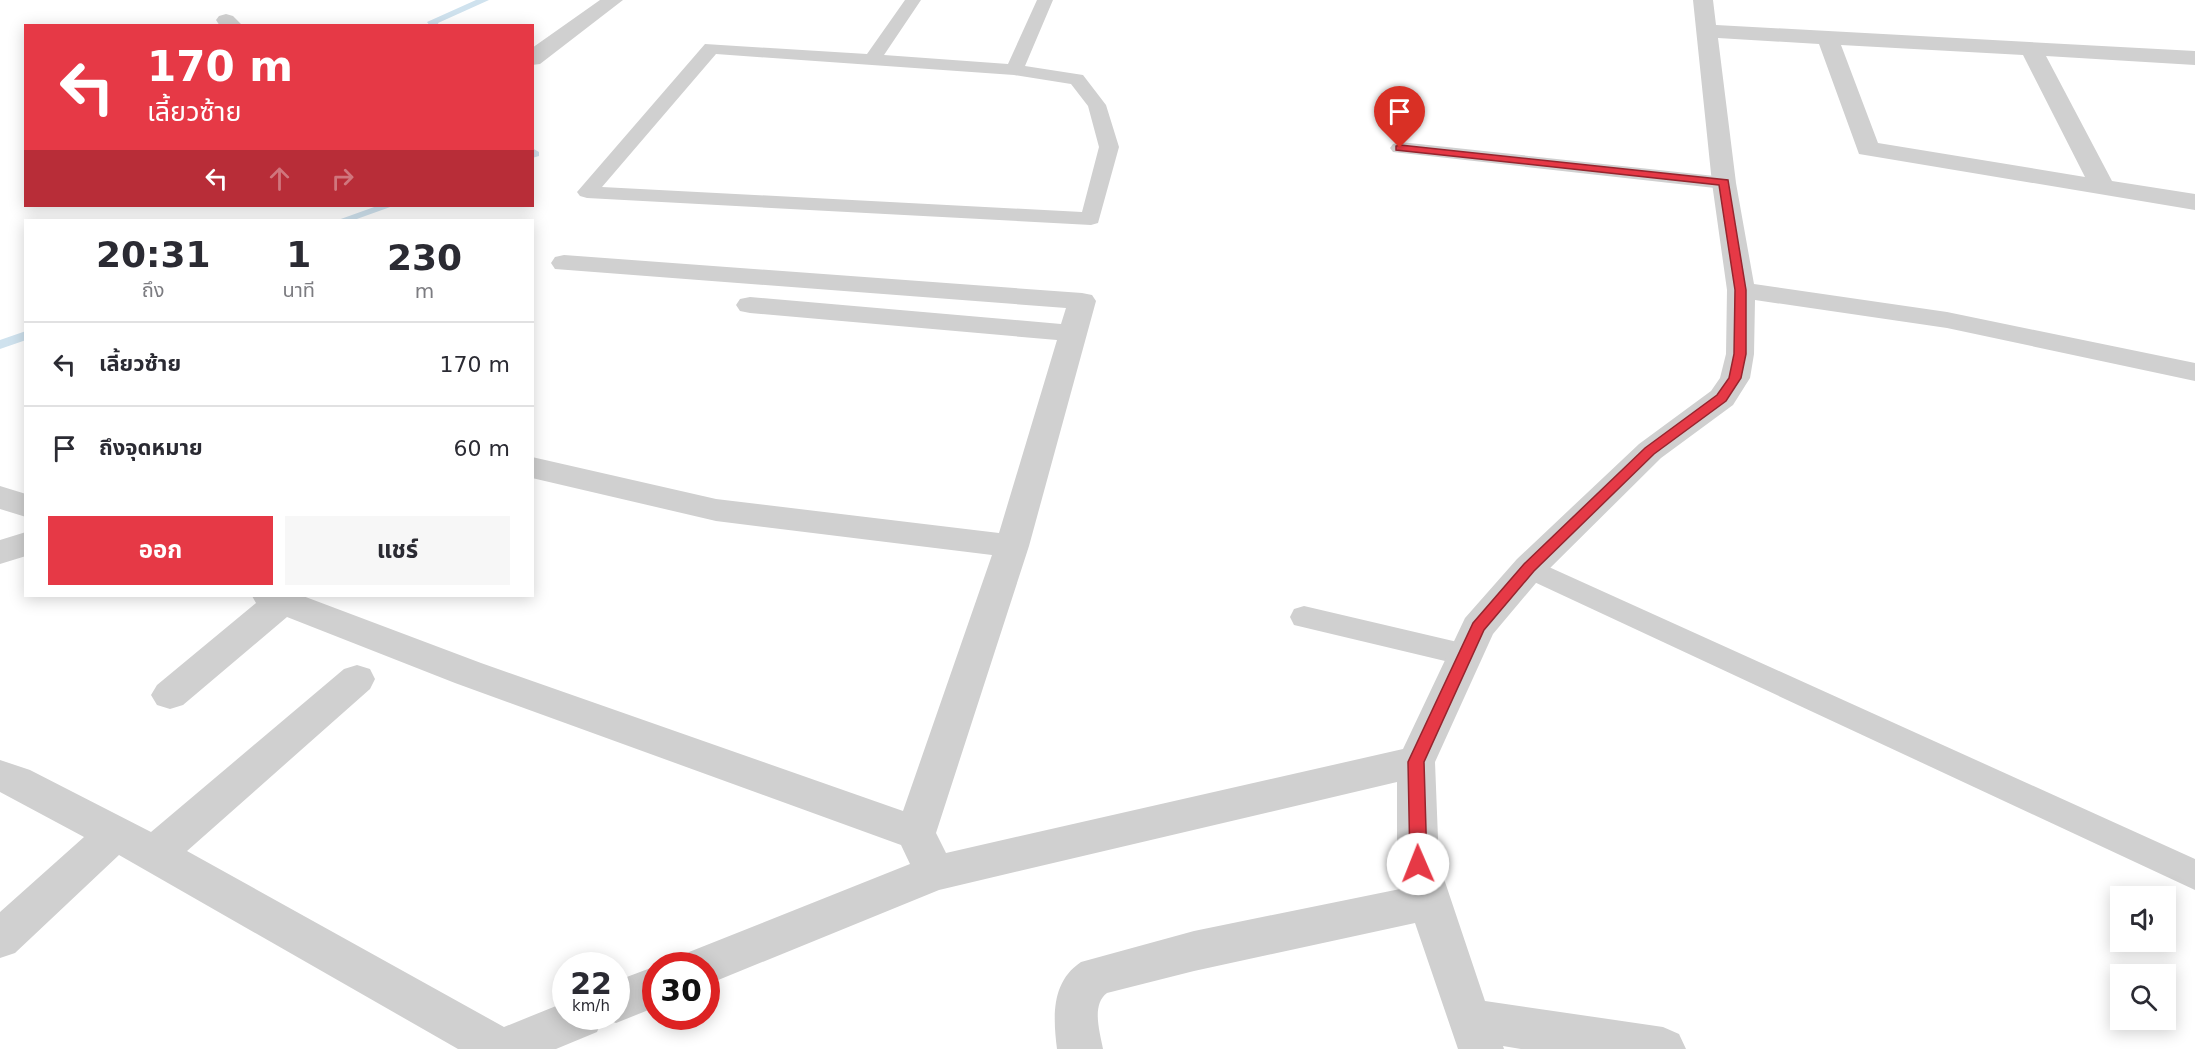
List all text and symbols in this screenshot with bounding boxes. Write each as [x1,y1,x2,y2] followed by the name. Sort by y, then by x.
[147,42,293,91] text: 170 m
[48,48,126,126] icon: left
[1374,86,1425,148] pin
[1383,95,1416,128] icon: arrive
[147,96,241,127] text: เลี้ยวซ้าย
[200,162,233,195] icon: left
[263,162,296,195] icon: ahead
[326,162,359,195] icon: right
[96,234,211,275] text: 20:31
[286,234,311,275] text: 1
[387,237,462,278] text: 230
[142,278,165,302] text: ถึง
[282,278,315,302] text: นาที
[415,279,434,303] text: m
[48,348,81,381] icon: left
[99,351,181,376] text: เลี้ยวซ้าย
[440,352,510,377] text: 170 m
[48,432,81,465] icon: arrive
[99,435,203,460] text: ถึงจุดหมาย
[454,436,510,461] text: 60 m
[48,516,273,585] button: ออก
[285,516,510,585] button: แชร์
[1386,832,1450,896] position arrow
[2110,886,2176,1030] map controls
[2110,886,2176,952] button: sound
[642,952,720,1030] speed limit sign: 30
[2110,964,2176,1030] button: search
[570,966,612,1001] text: 22
[572,997,610,1015] text: km/h

